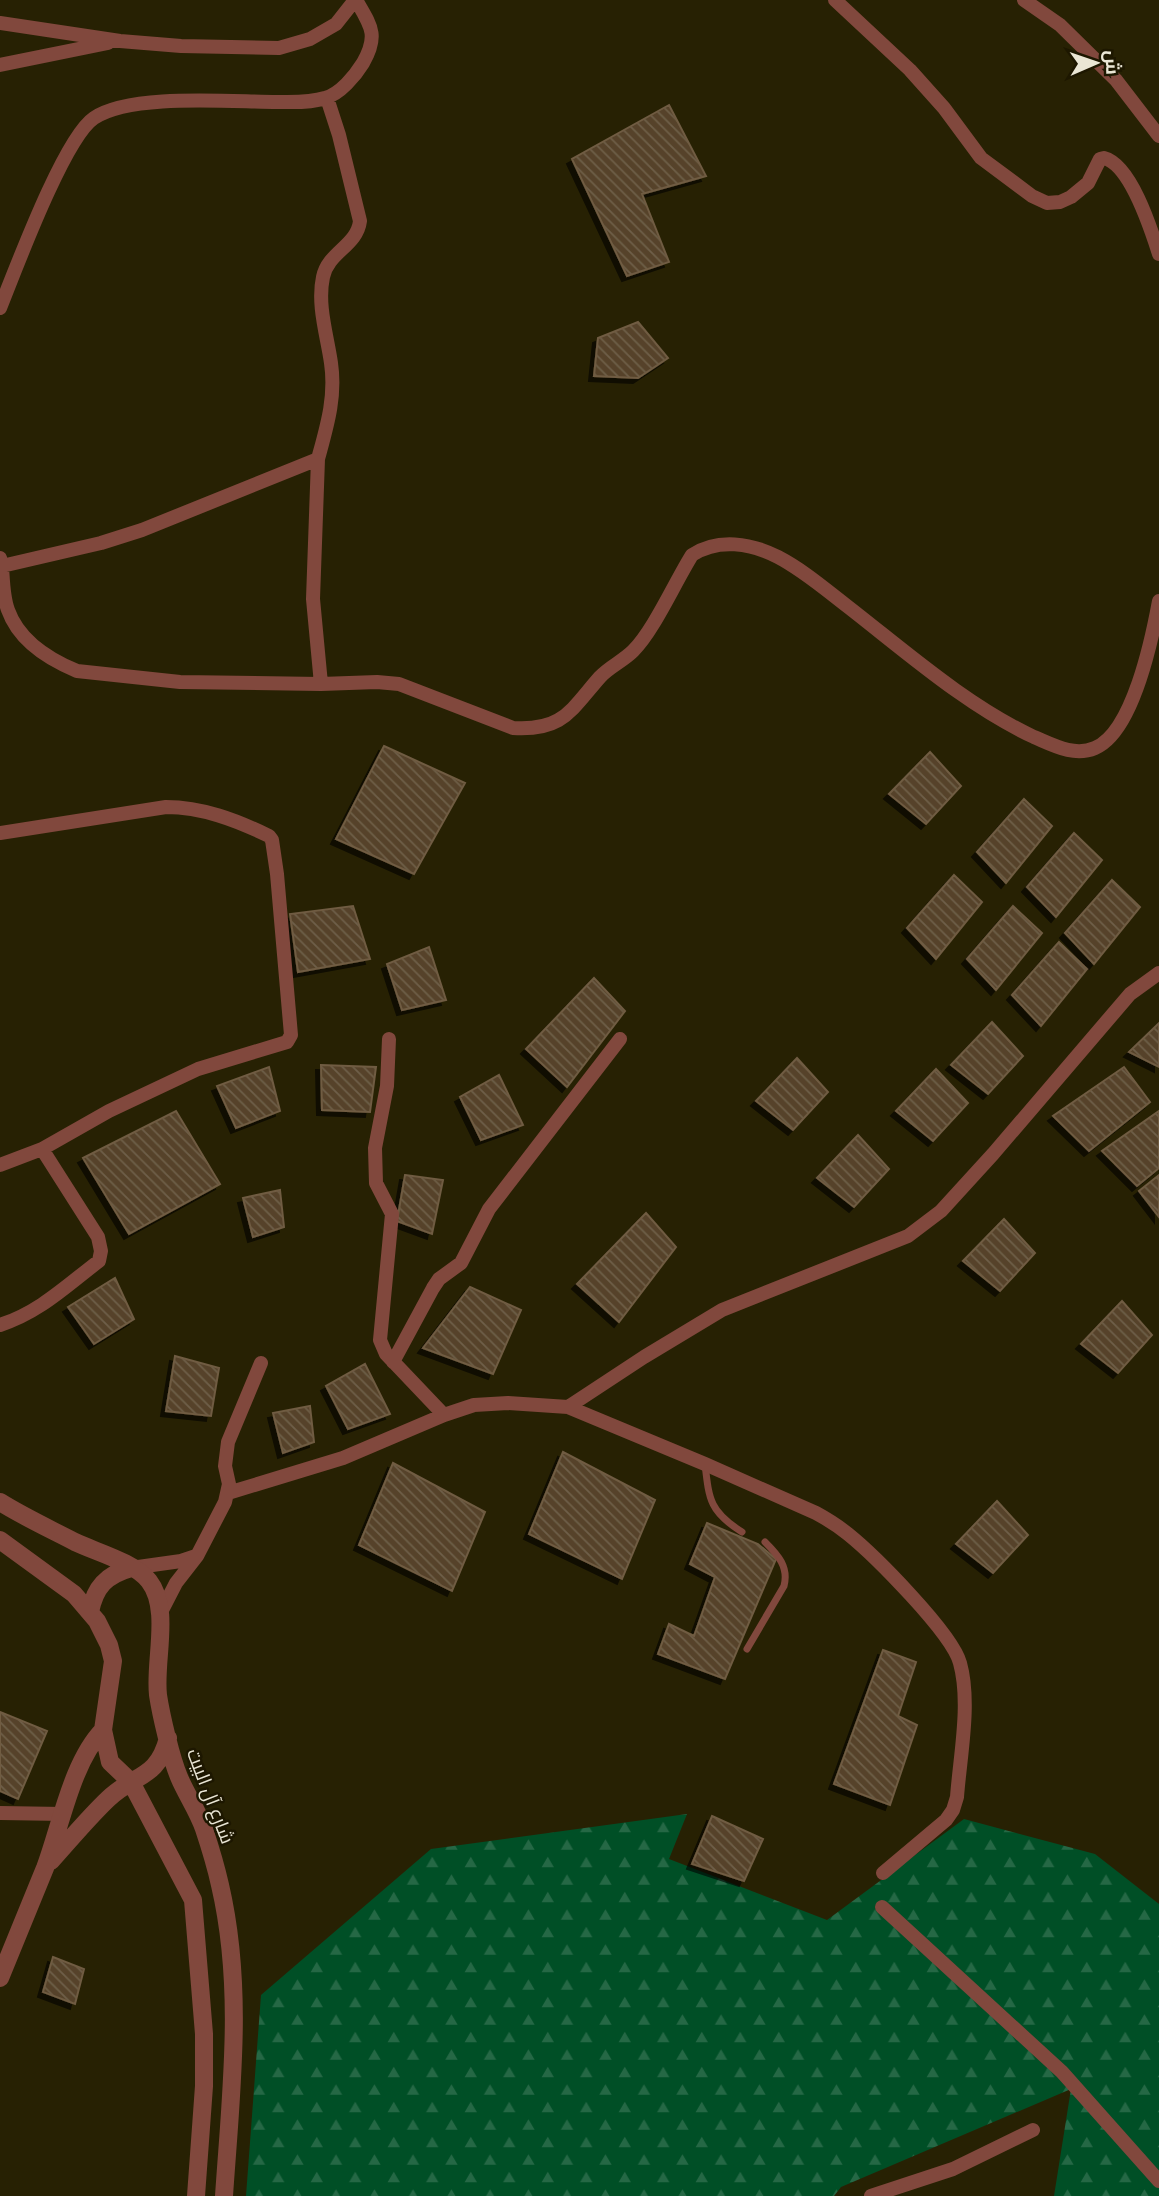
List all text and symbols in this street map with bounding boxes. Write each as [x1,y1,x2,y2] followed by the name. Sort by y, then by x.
[1061,28,1131,98] north arrow
[1095,50,1131,75] text: ش
[176,1743,246,1849] street label: شارع آل البيت

